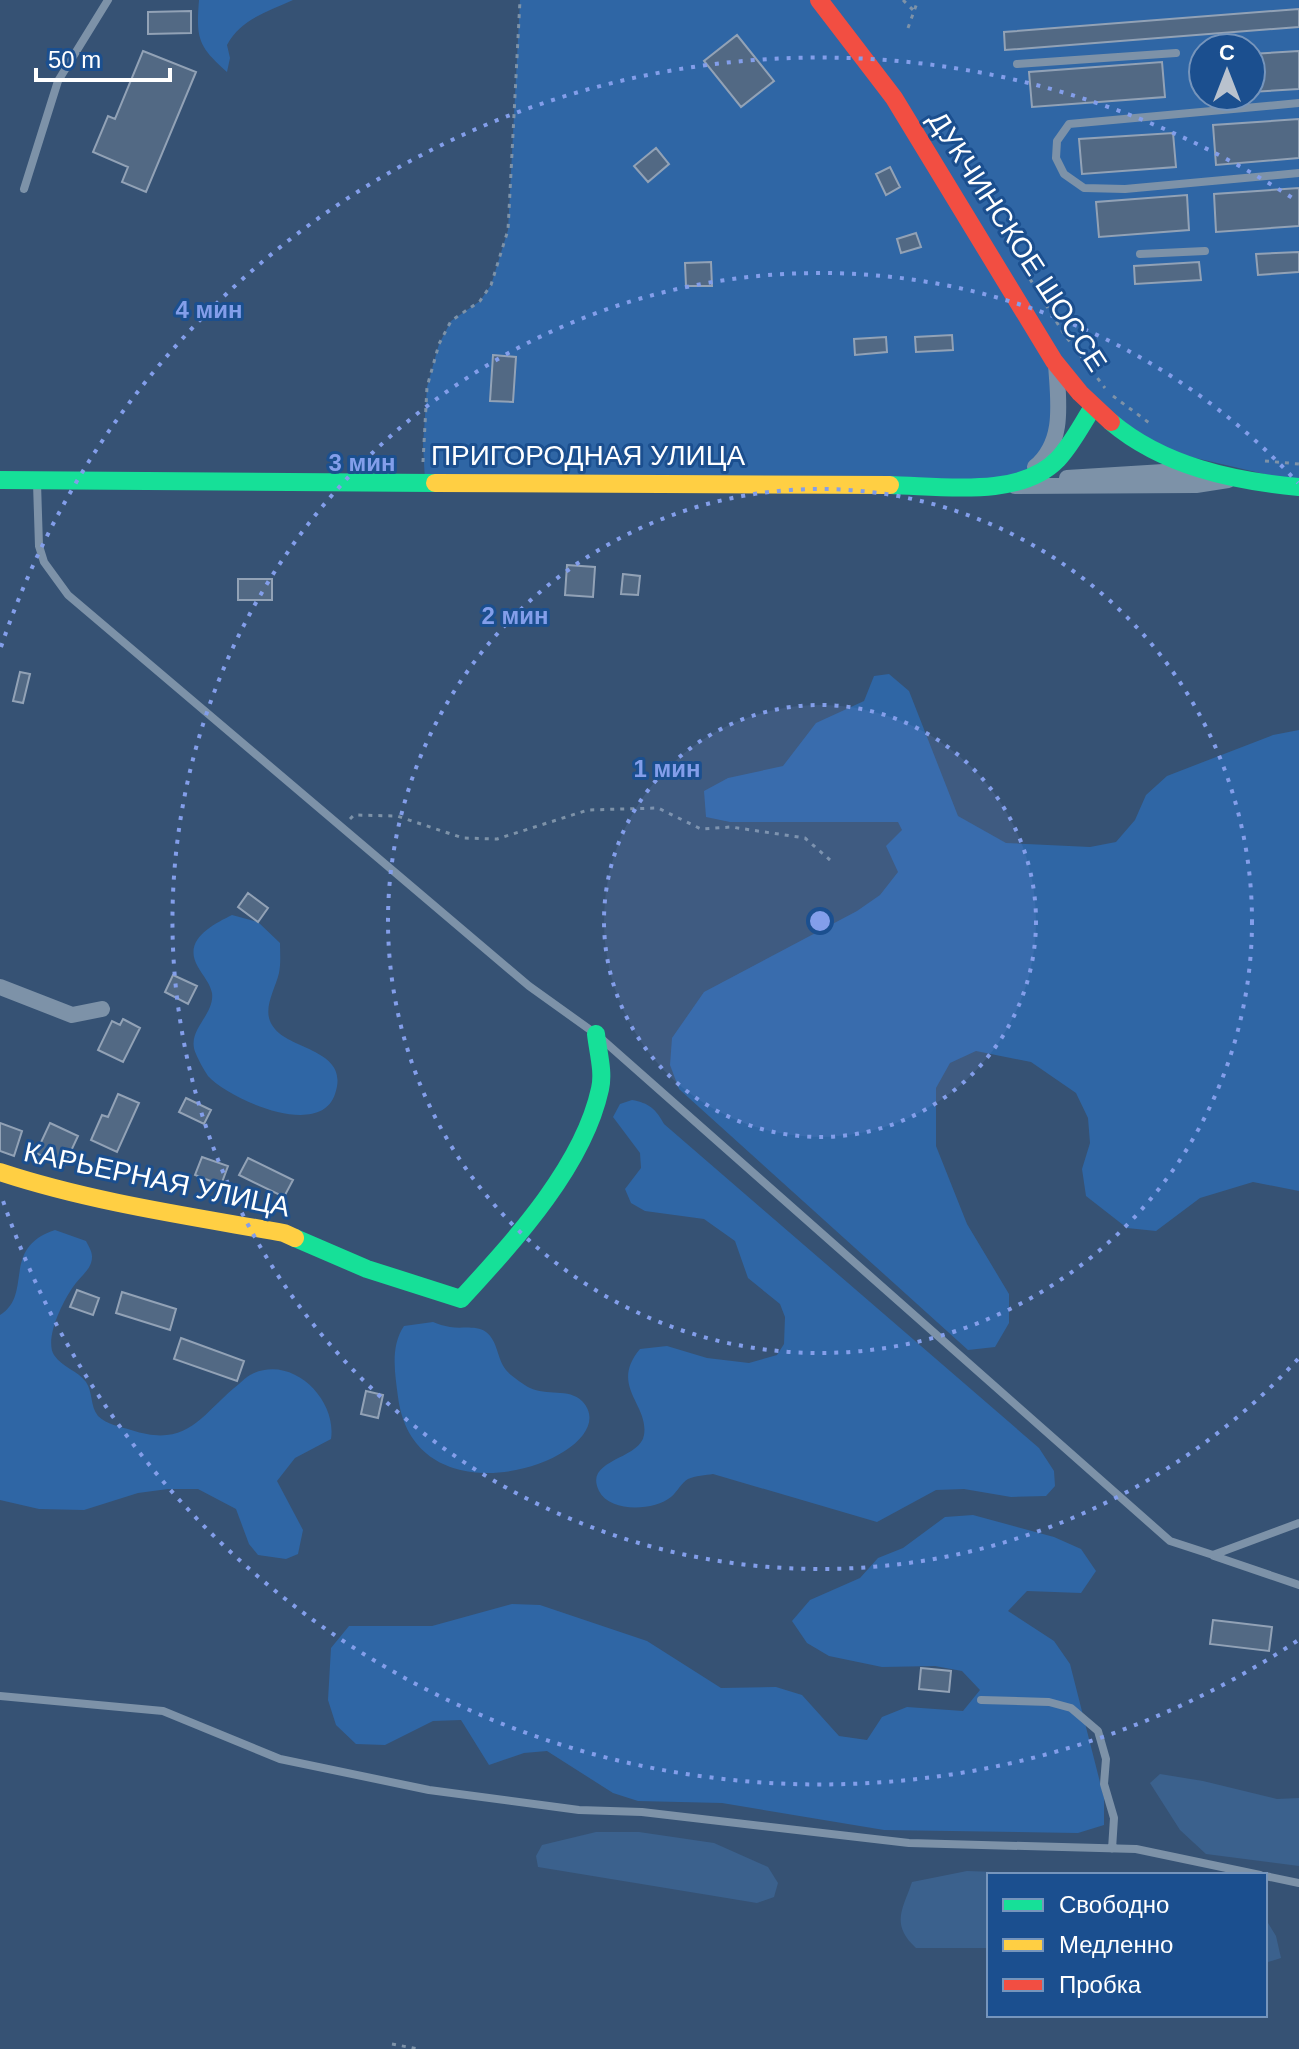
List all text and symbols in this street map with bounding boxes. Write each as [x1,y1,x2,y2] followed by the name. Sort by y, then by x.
[36,32,170,82] scale bar
[1187,32,1267,112] north arrow
[1219,40,1235,65] text: С
[48,46,101,73] text: 50 m
[922,106,1113,377] street label: ДУКЧИНСКОЕ ШОССЕ
[175,296,243,323] text: 4 мин
[431,440,745,471] street label: ПРИГОРОДНАЯ УЛИЦА
[328,449,396,476] text: 3 мин
[481,602,549,629] text: 2 мин
[633,755,701,782] text: 1 мин
[806,907,834,935] centre of rings
[21,1136,293,1223] street label: КАРЬЕРНАЯ УЛИЦА
[987,1873,1267,2017] legend
[1059,1891,1169,1918] text: Свободно
[1059,1931,1173,1958] text: Медленно
[1059,1971,1142,1998] text: Пробка

